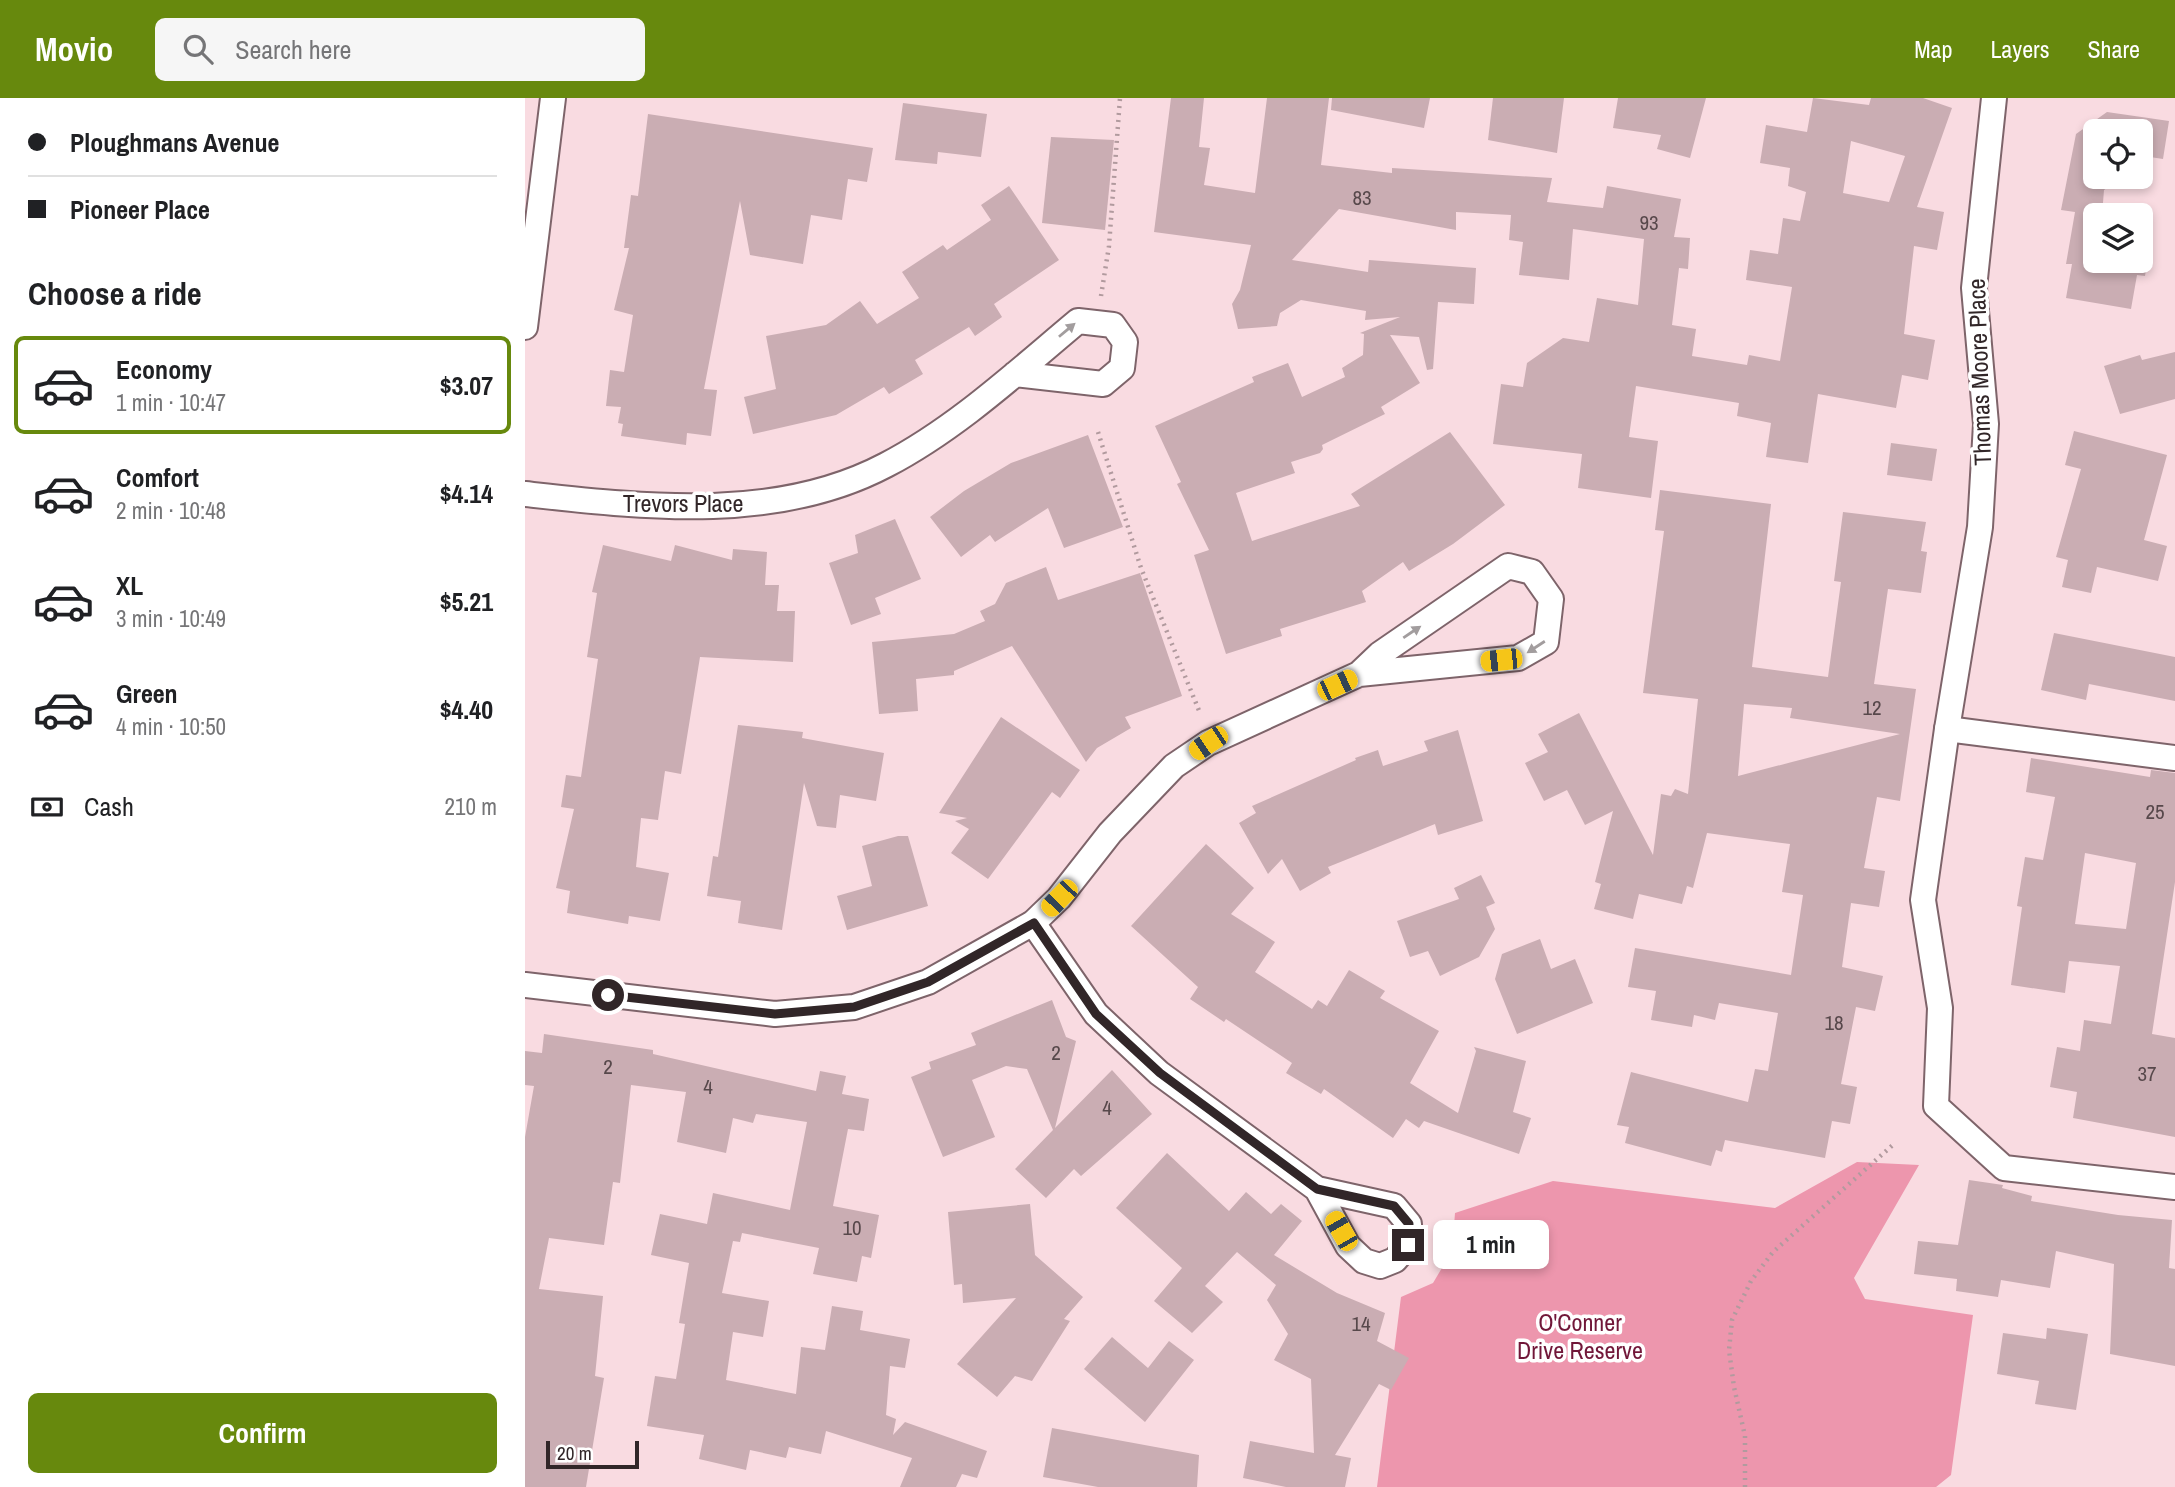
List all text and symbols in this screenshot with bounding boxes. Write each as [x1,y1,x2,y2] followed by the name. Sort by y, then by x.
[155,18,645,81] search box
[35,27,113,71] text: Movio
[179,30,217,68] icon: search
[235,32,351,67] text: Search here
[1914,33,1952,65] text: Map
[1990,33,2049,65] text: Layers
[2087,33,2140,65] text: Share
[2083,119,2153,273] map controls
[2083,119,2153,189] button: locate
[70,125,279,160] text: Ploughmans Avenue
[1352,183,1372,212] house number: 83
[70,192,210,227] text: Pioneer Place
[2083,203,2153,273] button: layers
[1639,208,1659,237] house number: 93
[28,272,202,315] text: Choose a ride
[1960,278,1998,466] street label: Thomas Moore Place
[1058,322,1076,337] one-way arrow
[116,352,212,387] text: Economy
[32,354,95,417] icon: car
[440,368,493,403] text: $3.07
[116,387,226,418] text: 1 min · 10:47
[116,460,199,495] text: Comfort
[32,462,95,525] icon: car
[440,476,493,511] text: $4.14
[623,487,743,519] street label: Trevors Place
[116,495,226,526] text: 2 min · 10:48
[116,568,143,603] text: XL
[32,570,95,633] icon: car
[440,584,493,619] text: $5.21
[116,603,226,634] text: 3 min · 10:49
[1403,625,1421,639] one-way arrow
[1526,640,1546,653] one-way arrow
[1480,647,1523,673] car
[1314,667,1361,703] car
[116,676,178,711] text: Green
[32,678,95,741] icon: car
[440,692,493,727] text: $4.40
[1862,693,1882,722] house number: 12
[116,711,226,742] text: 4 min · 10:50
[1185,723,1232,763] car
[28,788,66,826] icon: cash
[84,789,134,824] text: Cash
[445,791,497,822] text: 210 m
[2145,797,2165,826] house number: 25
[1037,876,1082,920] car
[592,979,624,1011] route start
[1824,1008,1844,1037] house number: 18
[1051,1038,1061,1067] house number: 2
[603,1052,613,1081] house number: 2
[2137,1059,2157,1088] house number: 37
[703,1072,713,1101] house number: 4
[1102,1093,1112,1122] house number: 4
[1322,1208,1361,1254] car
[842,1213,862,1242] house number: 10
[1433,1220,1548,1270] callout: 1 min
[1392,1229,1424,1261] route end
[1466,1229,1516,1260] text: 1 min
[1517,1306,1643,1366] park label: O'Conner Drive Reserve
[1351,1309,1371,1338] house number: 14
[28,1393,497,1473] button: Confirm
[546,1438,639,1470] scale bar
[557,1440,592,1466] text: 20 m

